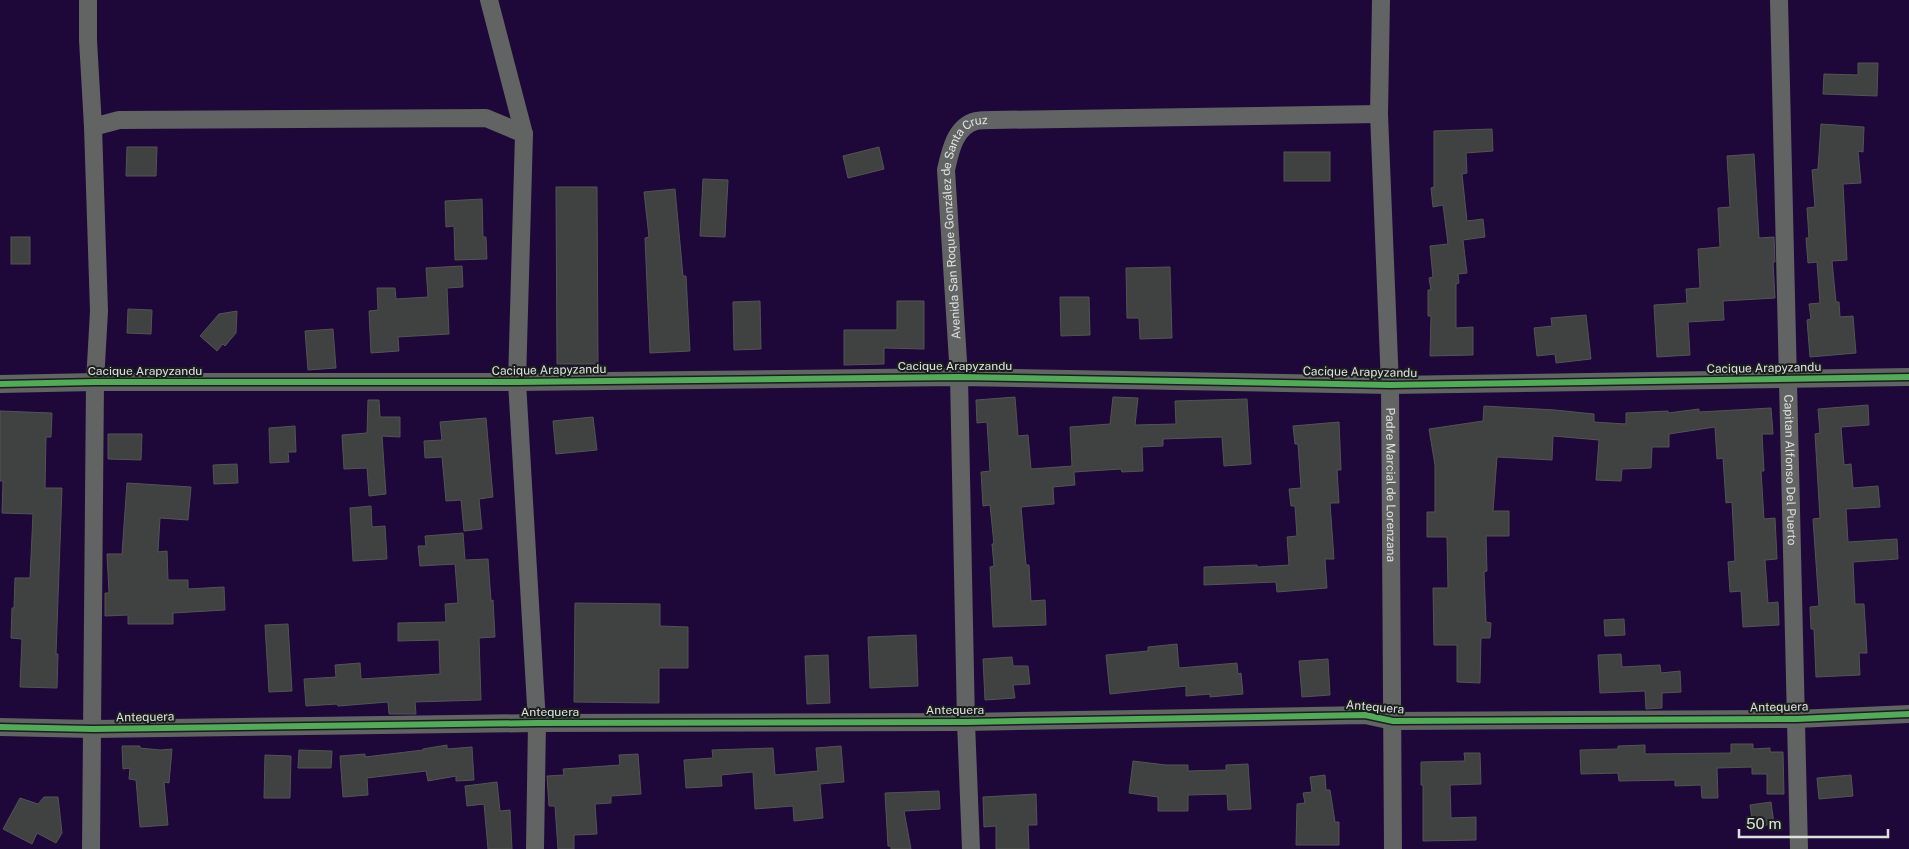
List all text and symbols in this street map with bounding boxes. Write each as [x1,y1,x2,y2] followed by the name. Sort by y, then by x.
[939,113,988,340] street label: Avenida San Roque González de Santa Cruz
[898,359,1012,373] street label: Cacique Arapyzandu
[1707,360,1821,376] street label: Cacique Arapyzandu
[492,362,606,378] street label: Cacique Arapyzandu
[88,364,202,378] street label: Cacique Arapyzandu
[1303,364,1417,380] street label: Cacique Arapyzandu
[1781,394,1799,546] street label: Capitan Alfonso Del Puerto
[1383,407,1398,562] street label: Padre Marcial de Lorenzana
[1345,697,1405,717] street label: Antequera
[1750,699,1808,715] street label: Antequera
[926,703,984,717] street label: Antequera
[521,705,579,719] street label: Antequera
[116,709,174,725] street label: Antequera
[1739,806,1888,838] scale bar
[1746,815,1781,832] text: 50 m

